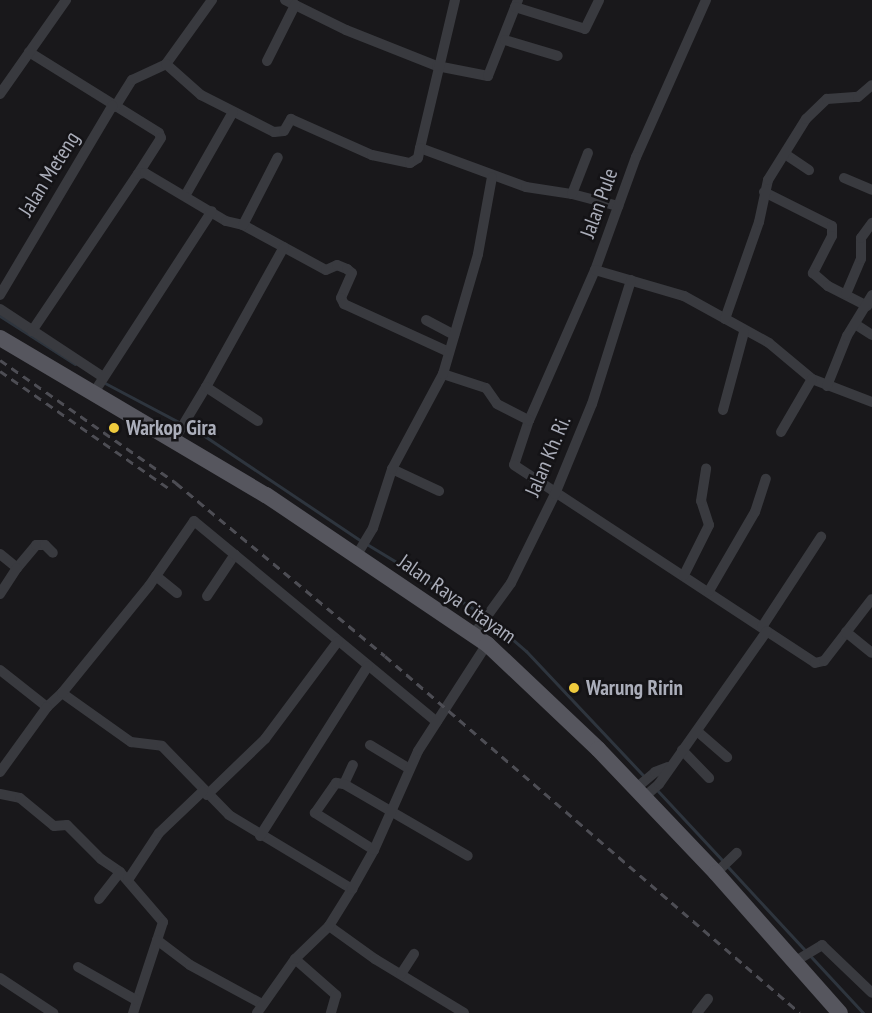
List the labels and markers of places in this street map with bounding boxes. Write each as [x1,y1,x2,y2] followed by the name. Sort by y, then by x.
[126,415,217,441] place label: Warkop Gira
[107,421,121,435] marker: Warkop Gira
[586,675,683,701] place label: Warung Ririn
[567,681,581,695] marker: Warung Ririn

